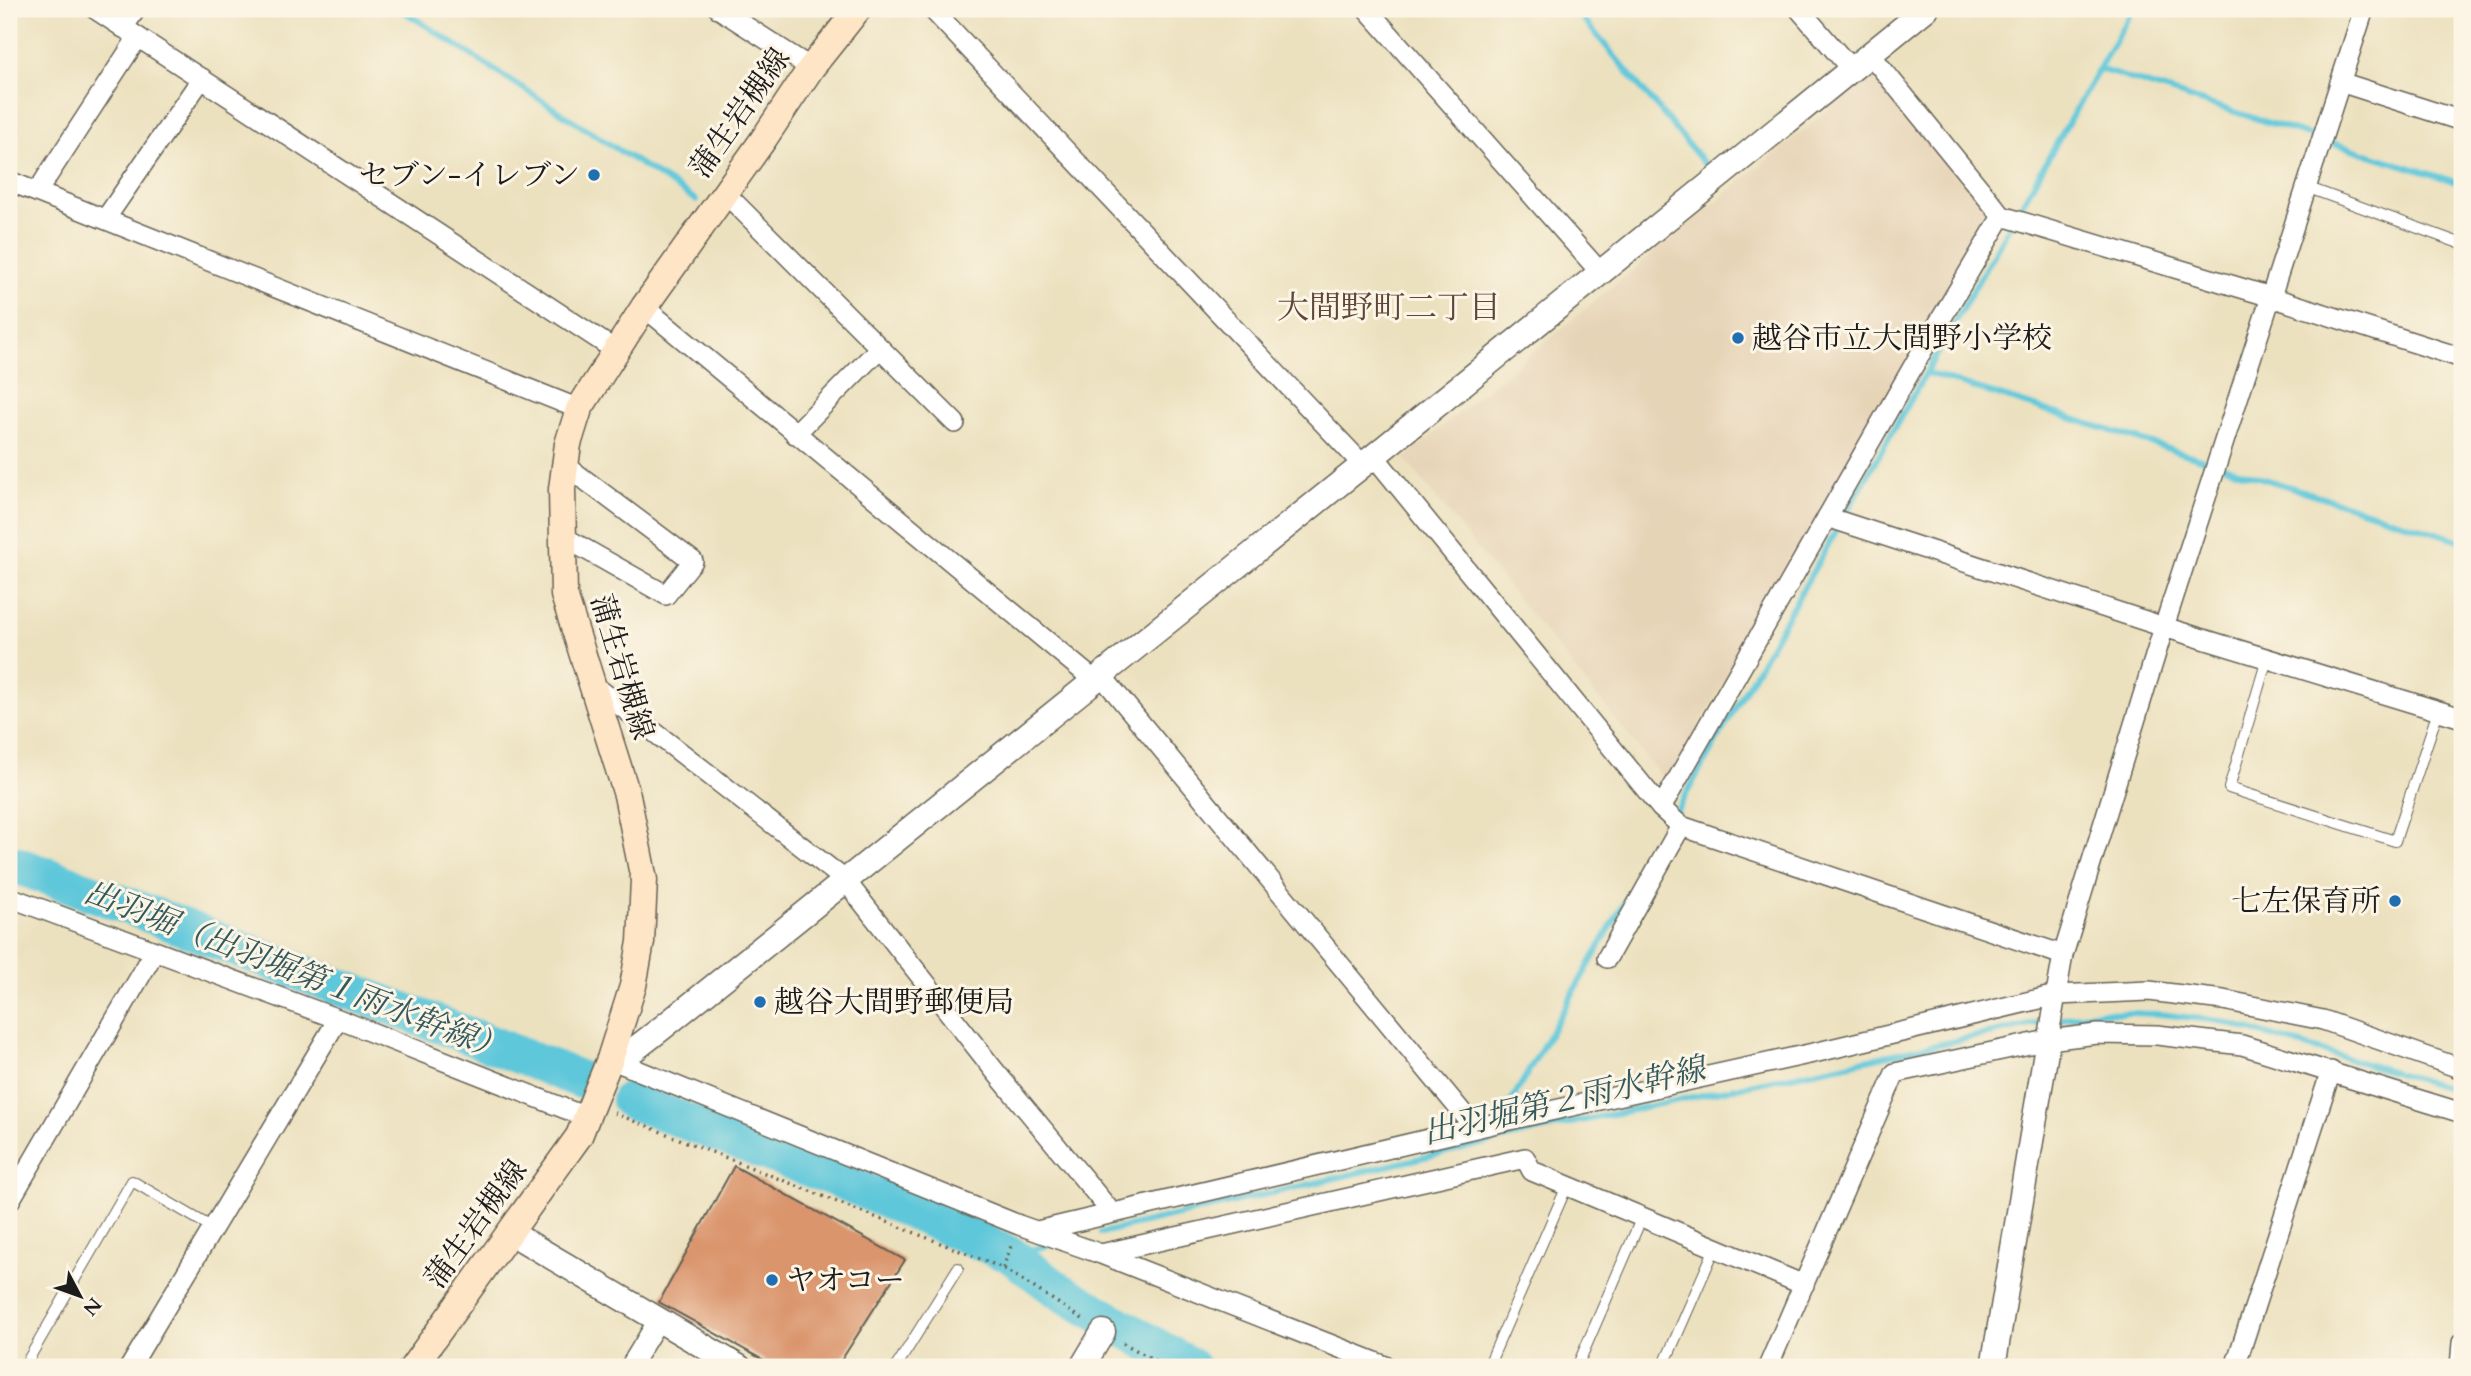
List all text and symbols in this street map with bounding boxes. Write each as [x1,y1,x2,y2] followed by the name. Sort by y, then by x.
[680,40,800,186] street label: 蒲生岩槻線
[359,155,580,196] place label: セブン-イレブン
[586,167,602,183] marker: セブン-イレブン
[1277,286,1501,330] district label: 大間野町二丁目
[1752,318,2052,359] place label: 越谷市立大間野小学校
[1730,330,1746,346] marker: 越谷市立大間野小学校
[580,589,664,745] street label: 蒲生岩槻線
[78,870,512,1072] water label: 出羽堀（出羽堀第１雨水幹線）
[2231,881,2381,922] place label: 七左保育所
[2387,893,2403,909] marker: 七左保育所
[774,982,1014,1023] place label: 越谷大間野郵便局
[752,994,768,1010] marker: 越谷大間野郵便局
[1419,1046,1713,1155] water label: 出羽堀第２雨水幹線
[415,1151,537,1297] street label: 蒲生岩槻線
[46,1260,116,1330] north arrow
[786,1260,905,1301] place label: ヤオコー
[764,1272,780,1288] marker: ヤオコー
[77,1292,107,1322] text: N

